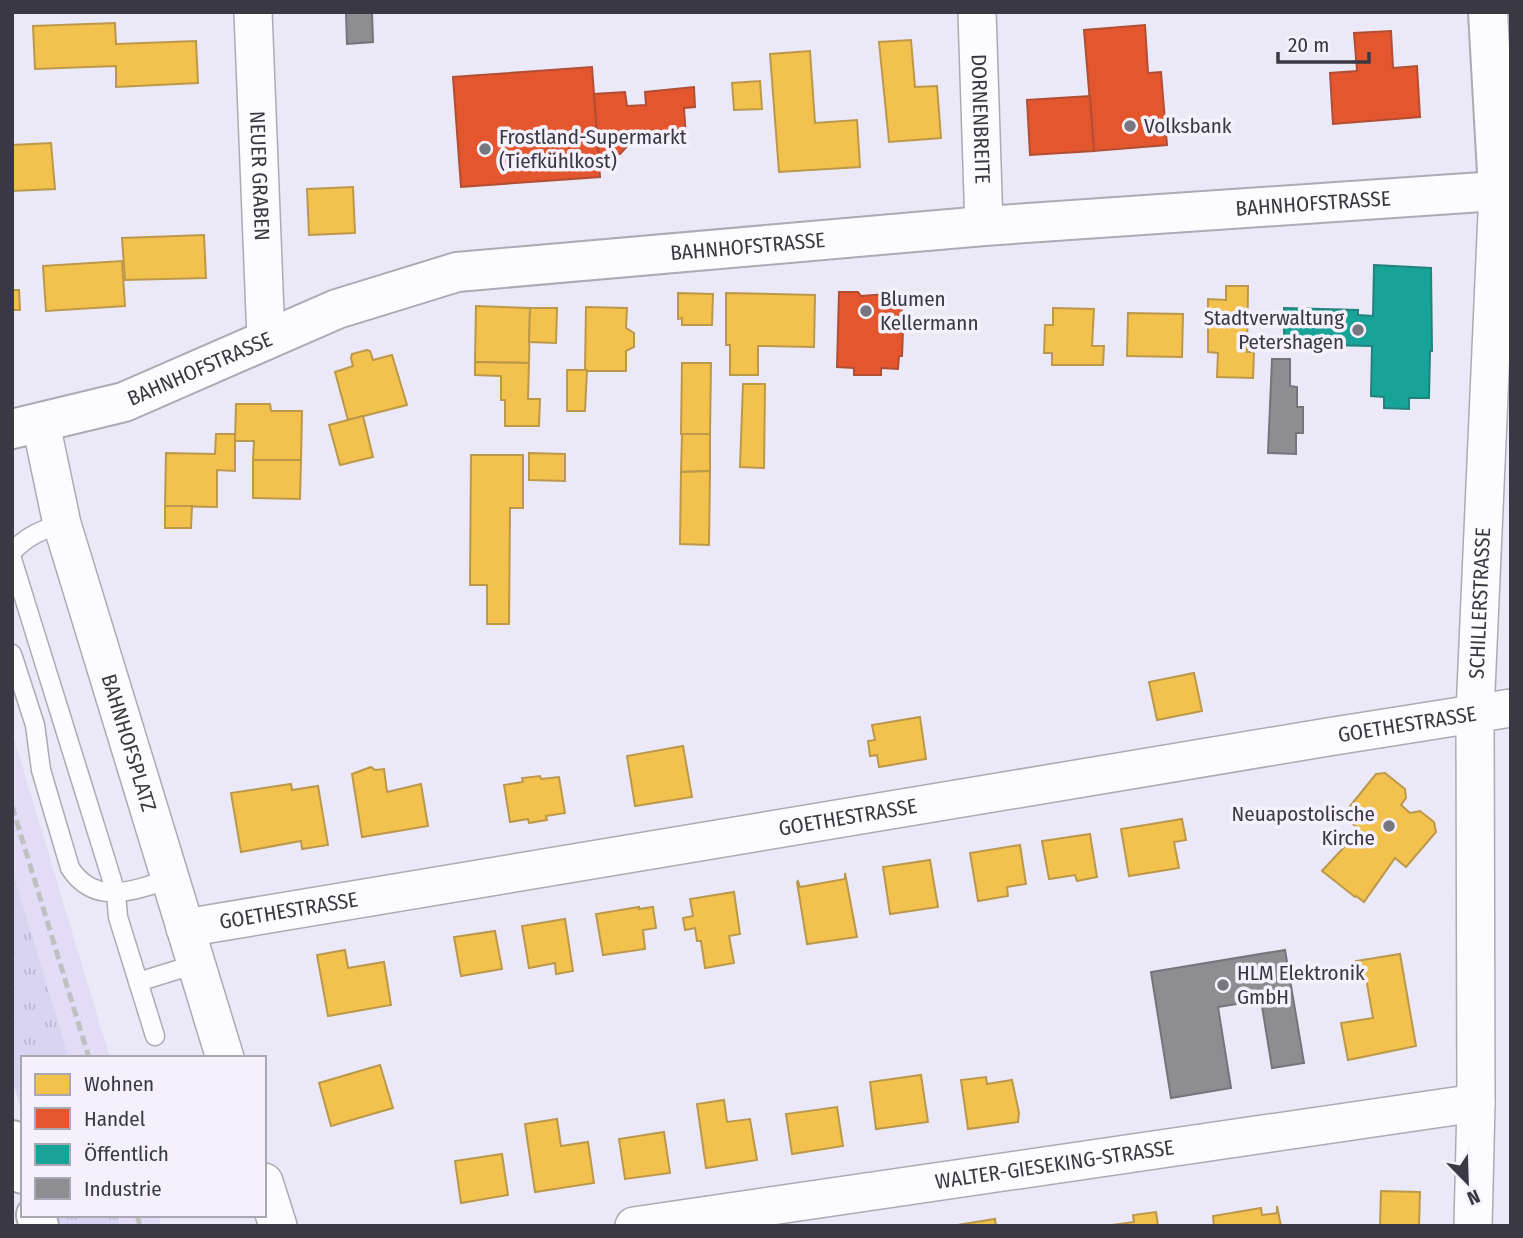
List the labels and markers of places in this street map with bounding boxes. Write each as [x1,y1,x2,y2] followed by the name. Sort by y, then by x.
[1144,113,1232,139] place label: Volksbank
[1122,118,1138,134] marker: Volksbank
[499,124,687,174] place label: Frostland-Supermarkt (Tiefkühlkost)
[477,141,493,157] marker: Frostland-Supermarkt (Tiefkühlkost)
[880,286,978,336] place label: Blumen Kellermann
[858,303,874,319] marker: Blumen Kellermann
[1204,305,1344,355] place label: Stadtverwaltung Petershagen
[1350,322,1366,338] marker: Stadtverwaltung Petershagen
[1232,801,1375,851] place label: Neuapostolische Kirche
[1381,818,1397,834] marker: Neuapostolische Kirche
[1237,960,1365,1010] place label: HLM Elektronik GmbH
[1215,977,1231,993] marker: HLM Elektronik GmbH

